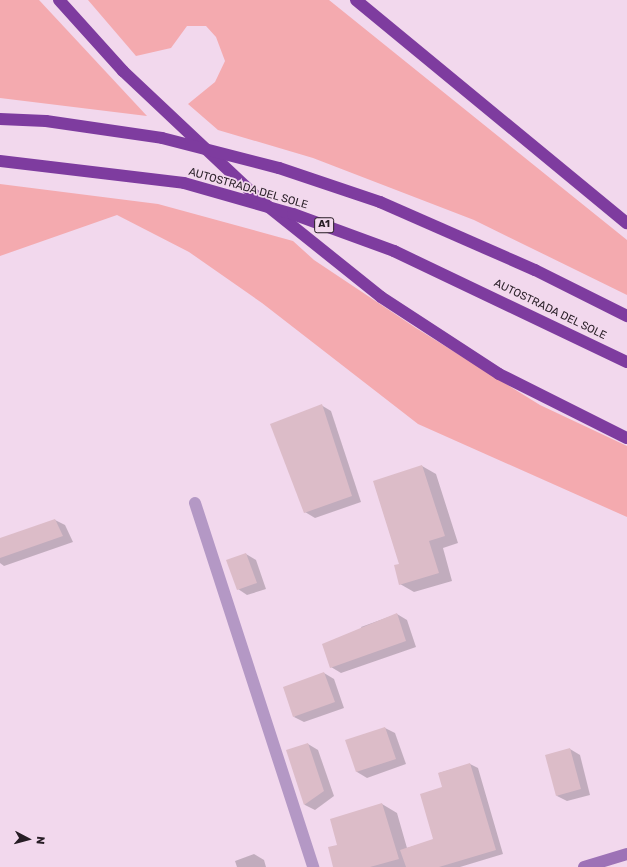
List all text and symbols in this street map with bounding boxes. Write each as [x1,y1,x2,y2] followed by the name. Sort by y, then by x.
[187,166,309,212] street label: AUTOSTRADA DEL SOLE
[314,217,334,233] road number: A1
[491,277,609,343] street label: AUTOSTRADA DEL SOLE
[8,819,48,859] north arrow
[34,836,47,845] text: N

